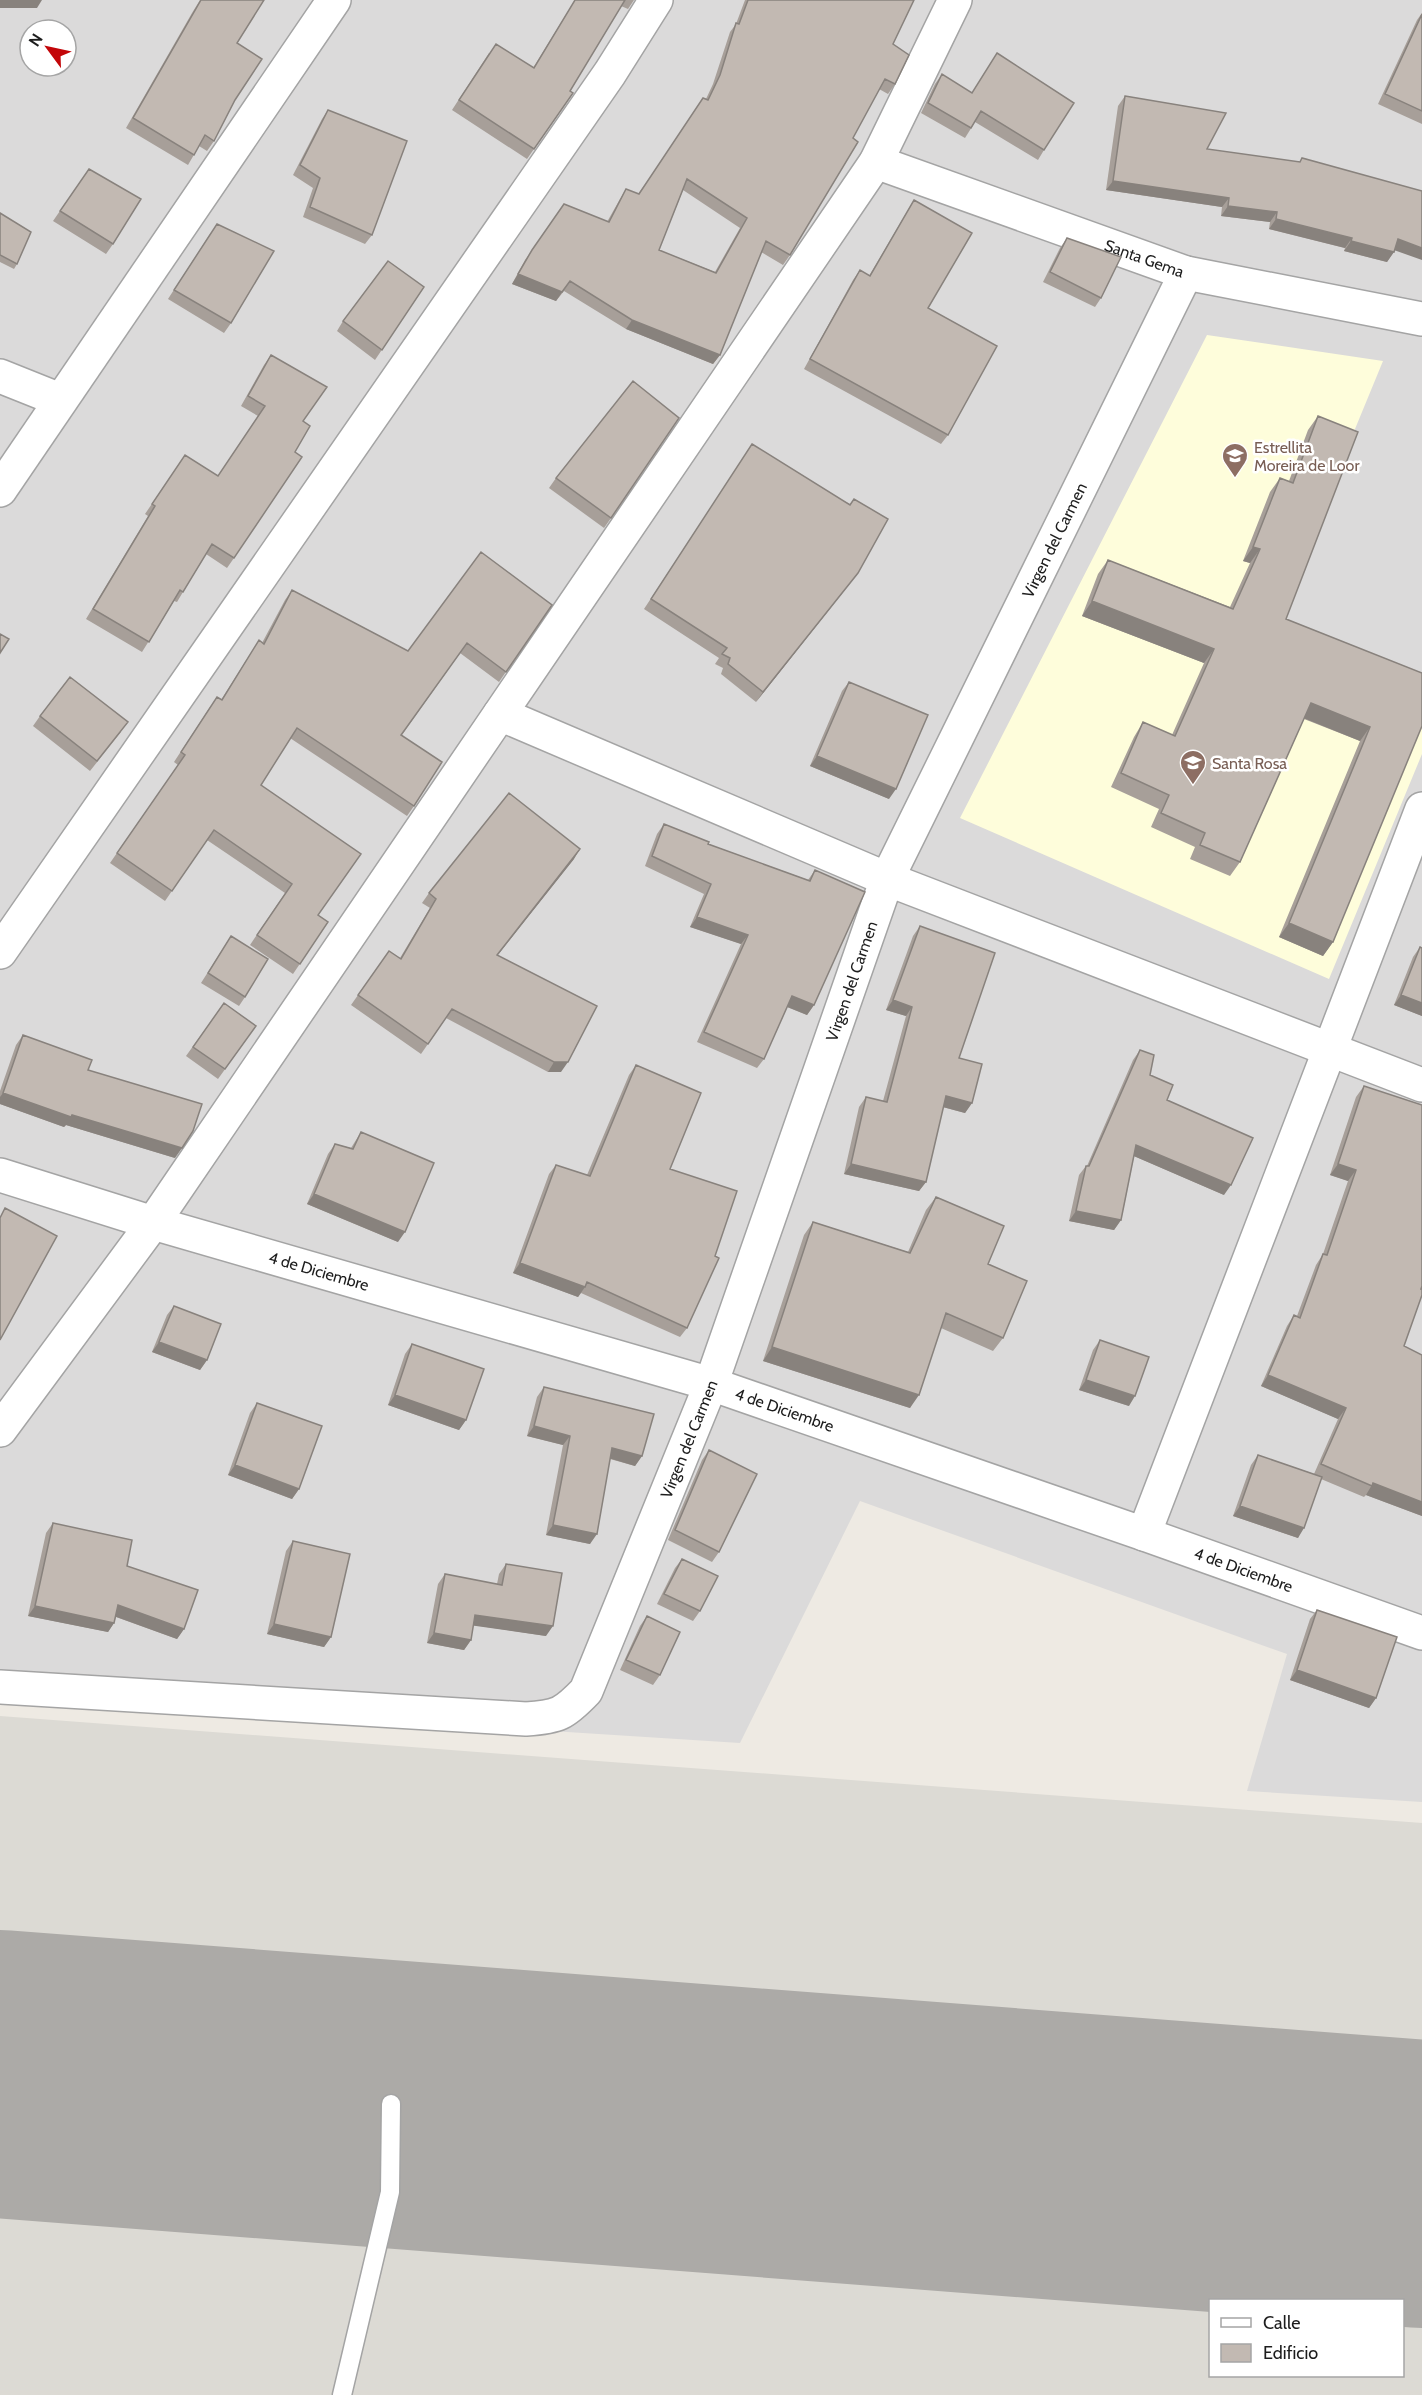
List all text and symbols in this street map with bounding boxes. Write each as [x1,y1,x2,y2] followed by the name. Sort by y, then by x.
[18,18,78,78] north arrow
[25,30,47,50] text: N
[1102,235,1187,281] street label: Santa Gema
[1254,438,1360,475] place label: Estrellita Moreira de Loor
[1220,441,1250,479] school or university icon: Estrellita Moreira de Loor
[1018,479,1091,601] street label: Virgen del Carmen
[1178,748,1208,786] school or university icon: Santa Rosa
[1212,754,1287,773] place label: Santa Rosa
[822,918,881,1044] street label: Virgen del Carmen
[267,1247,371,1294] street label: 4 de Diciembre
[656,1377,721,1501] street label: Virgen del Carmen
[733,1384,837,1435] street label: 4 de Diciembre
[1192,1543,1295,1596] street label: 4 de Diciembre
[1209,2299,1404,2377] legend
[1263,2312,1300,2334] text: Calle
[1263,2342,1318,2364] text: Edificio

